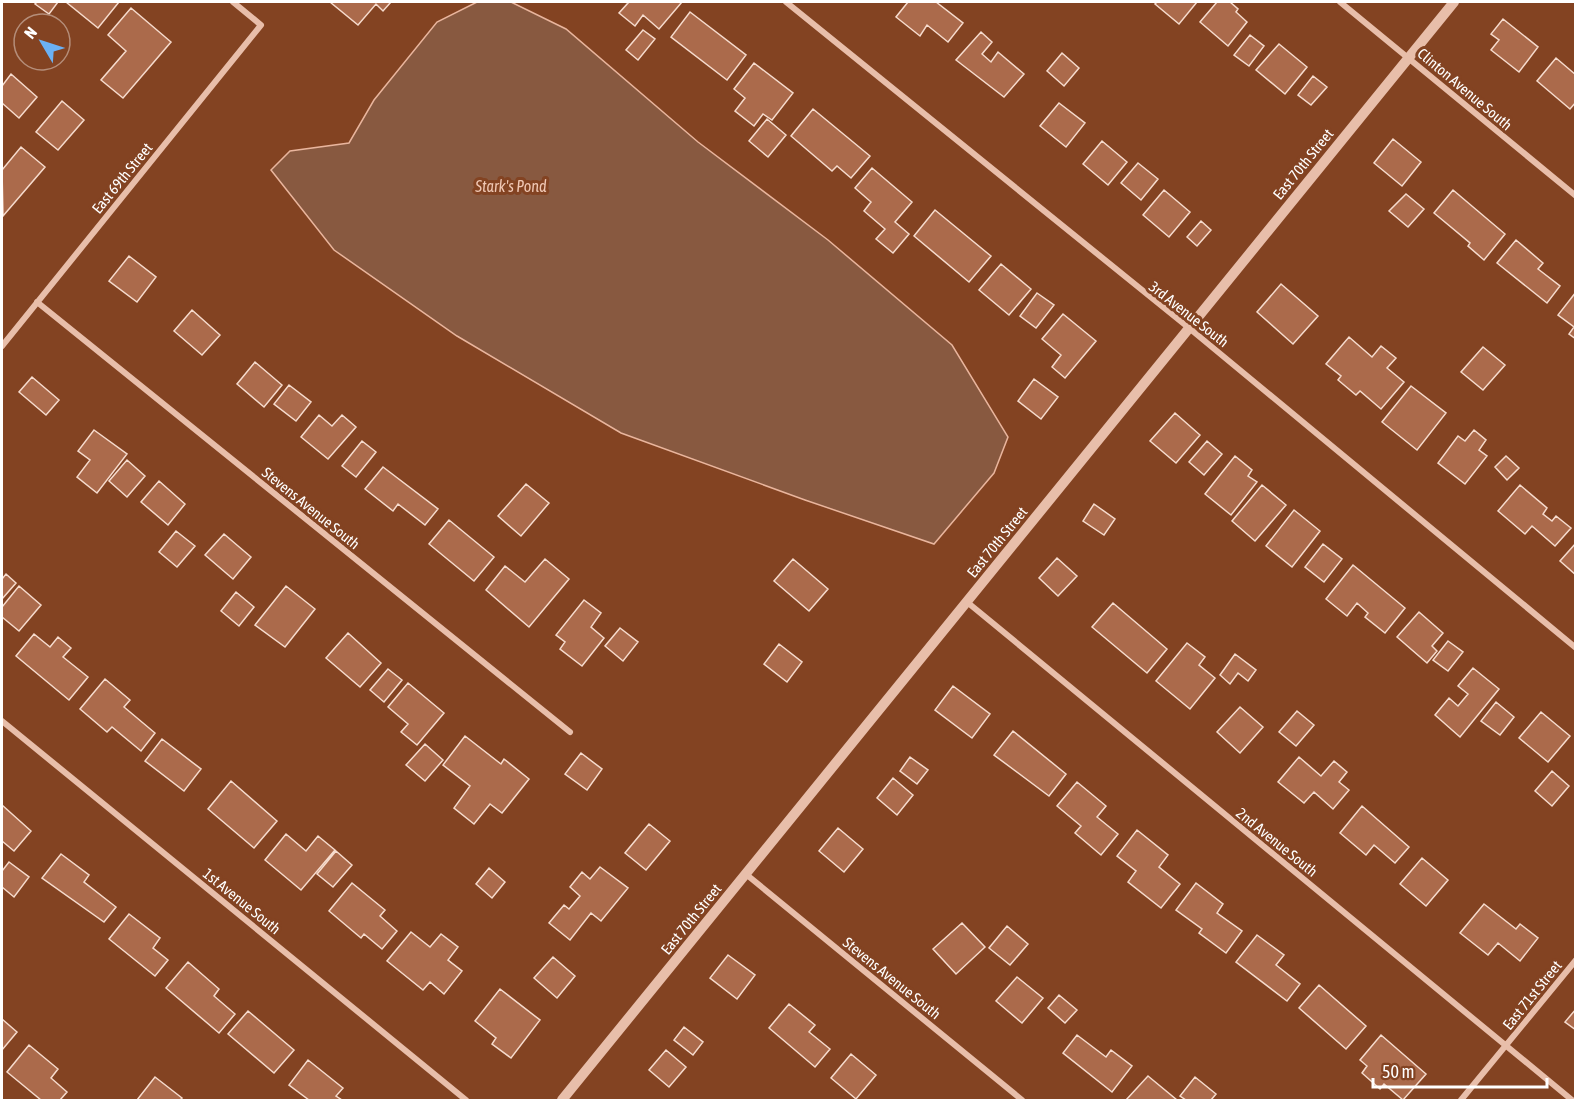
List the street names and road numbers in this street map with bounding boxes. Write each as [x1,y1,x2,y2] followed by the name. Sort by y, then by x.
[1414,45,1516,133] street label: Clinton Avenue South
[1269,125,1337,203] street label: East 70th Street
[88,139,156,217] street label: East 69th Street
[1146,278,1232,350] street label: 3rd Avenue South
[259,464,363,552] street label: Stevens Avenue South
[963,503,1031,581] street label: East 70th Street
[1233,804,1321,880] street label: 2nd Avenue South
[200,865,284,937] street label: 1st Avenue South
[657,880,725,958] street label: East 70th Street
[840,934,944,1022] street label: Stevens Avenue South
[1499,957,1565,1033] street label: East 71st Street

